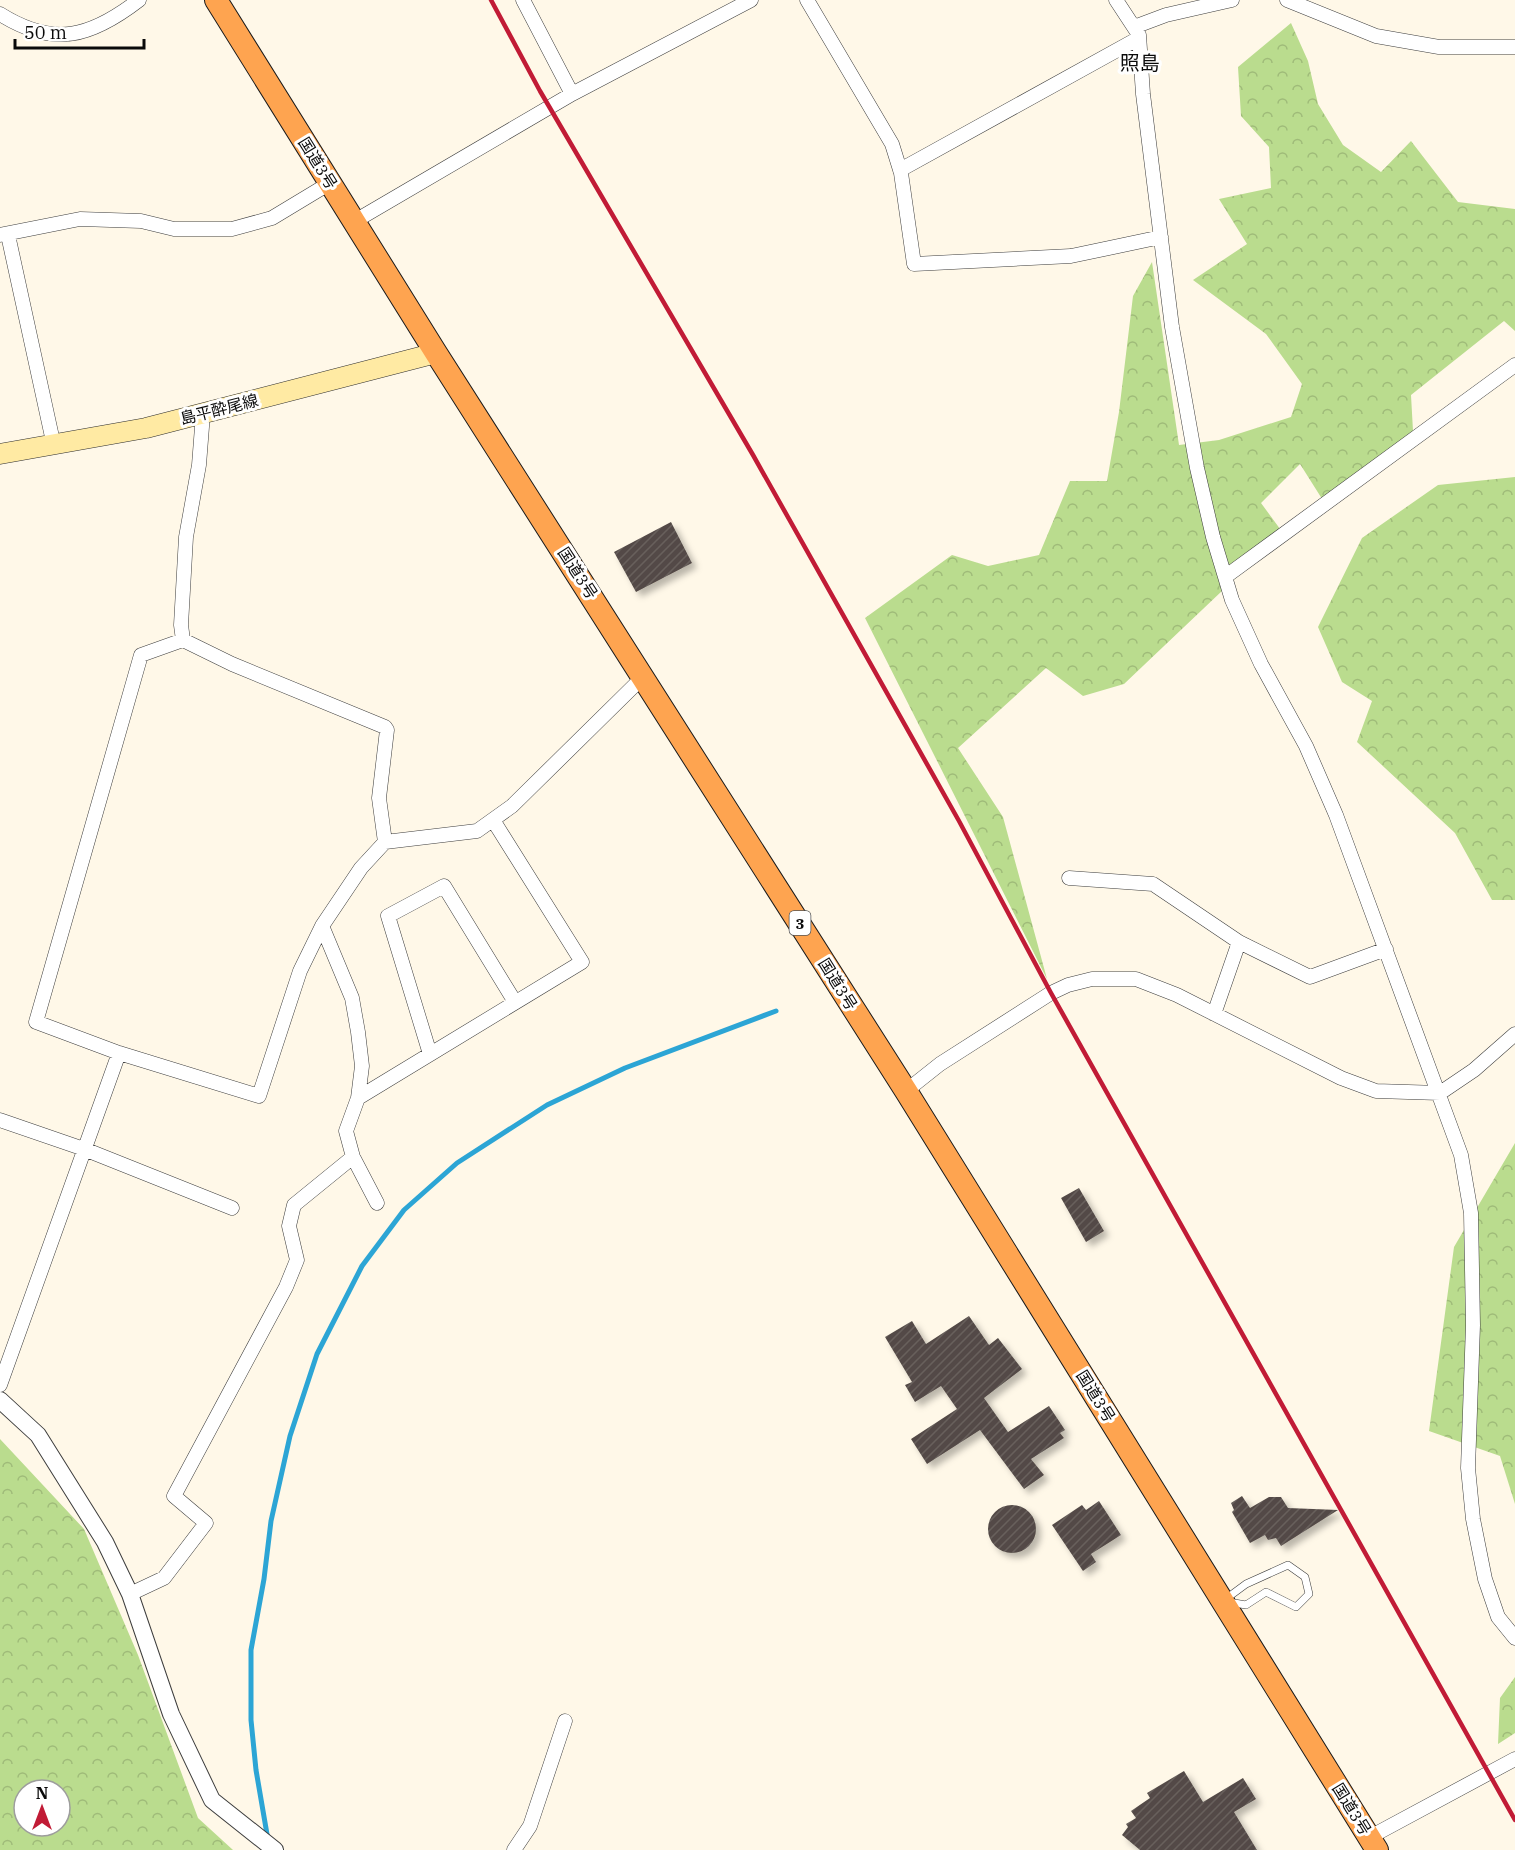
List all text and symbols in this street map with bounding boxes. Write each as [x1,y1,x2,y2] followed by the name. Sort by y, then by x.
[15,12,144,50] scale bar
[24,21,67,44] text: 50 m
[1120,49,1160,76] district label: 照島
[294,133,342,193] street label: 国道3号
[178,390,260,428] street label: 島平酔尾線
[554,543,602,603] street label: 国道3号
[790,911,810,935] road number: 3
[814,954,862,1014] street label: 国道3号
[1072,1366,1120,1426] street label: 国道3号
[12,1778,72,1838] north arrow
[1328,1779,1376,1839] street label: 国道3号
[36,1783,48,1803] text: N

